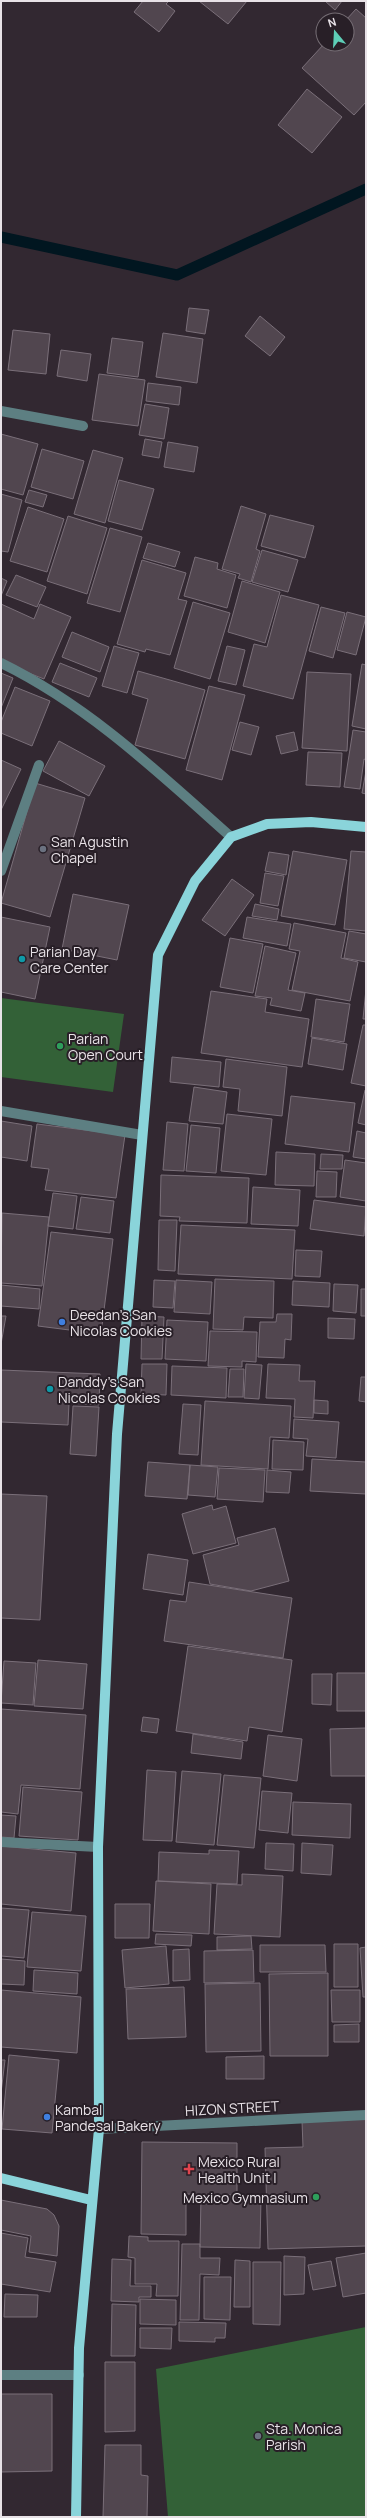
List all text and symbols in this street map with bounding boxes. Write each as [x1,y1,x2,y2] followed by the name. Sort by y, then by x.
[315,12,355,52] north arrow
[326,14,338,30] text: N
[51,832,129,867] place label: San Agustin Chapel
[38,844,48,854] marker: San Agustin Chapel
[30,942,109,977] place label: Parian Day Care Center
[17,954,27,964] marker: Parian Day Care Center
[68,1029,143,1064] place label: Parian Open Court
[55,1041,65,1051] marker: Parian Open Court
[70,1305,172,1340] place label: Deedan's San Nicolas Cookies
[57,1317,67,1327] marker: Deedan's San Nicolas Cookies
[58,1372,160,1407] place label: Danddy's San Nicolas Cookies
[45,1384,55,1394] marker: Danddy's San Nicolas Cookies
[185,2096,280,2120] street label: HIZON STREET
[55,2100,161,2135] place label: Kambal Pandesal Bakery
[42,2112,52,2122] marker: Kambal Pandesal Bakery
[198,2152,280,2187] place label: Mexico Rural Health Unit I
[183,2163,195,2175] marker: Mexico Rural Health Unit I
[183,2188,308,2207] place label: Mexico Gymnasium
[311,2192,321,2202] marker: Mexico Gymnasium
[266,2419,341,2454] place label: Sta. Monica Parish
[253,2431,263,2441] marker: Sta. Monica Parish

